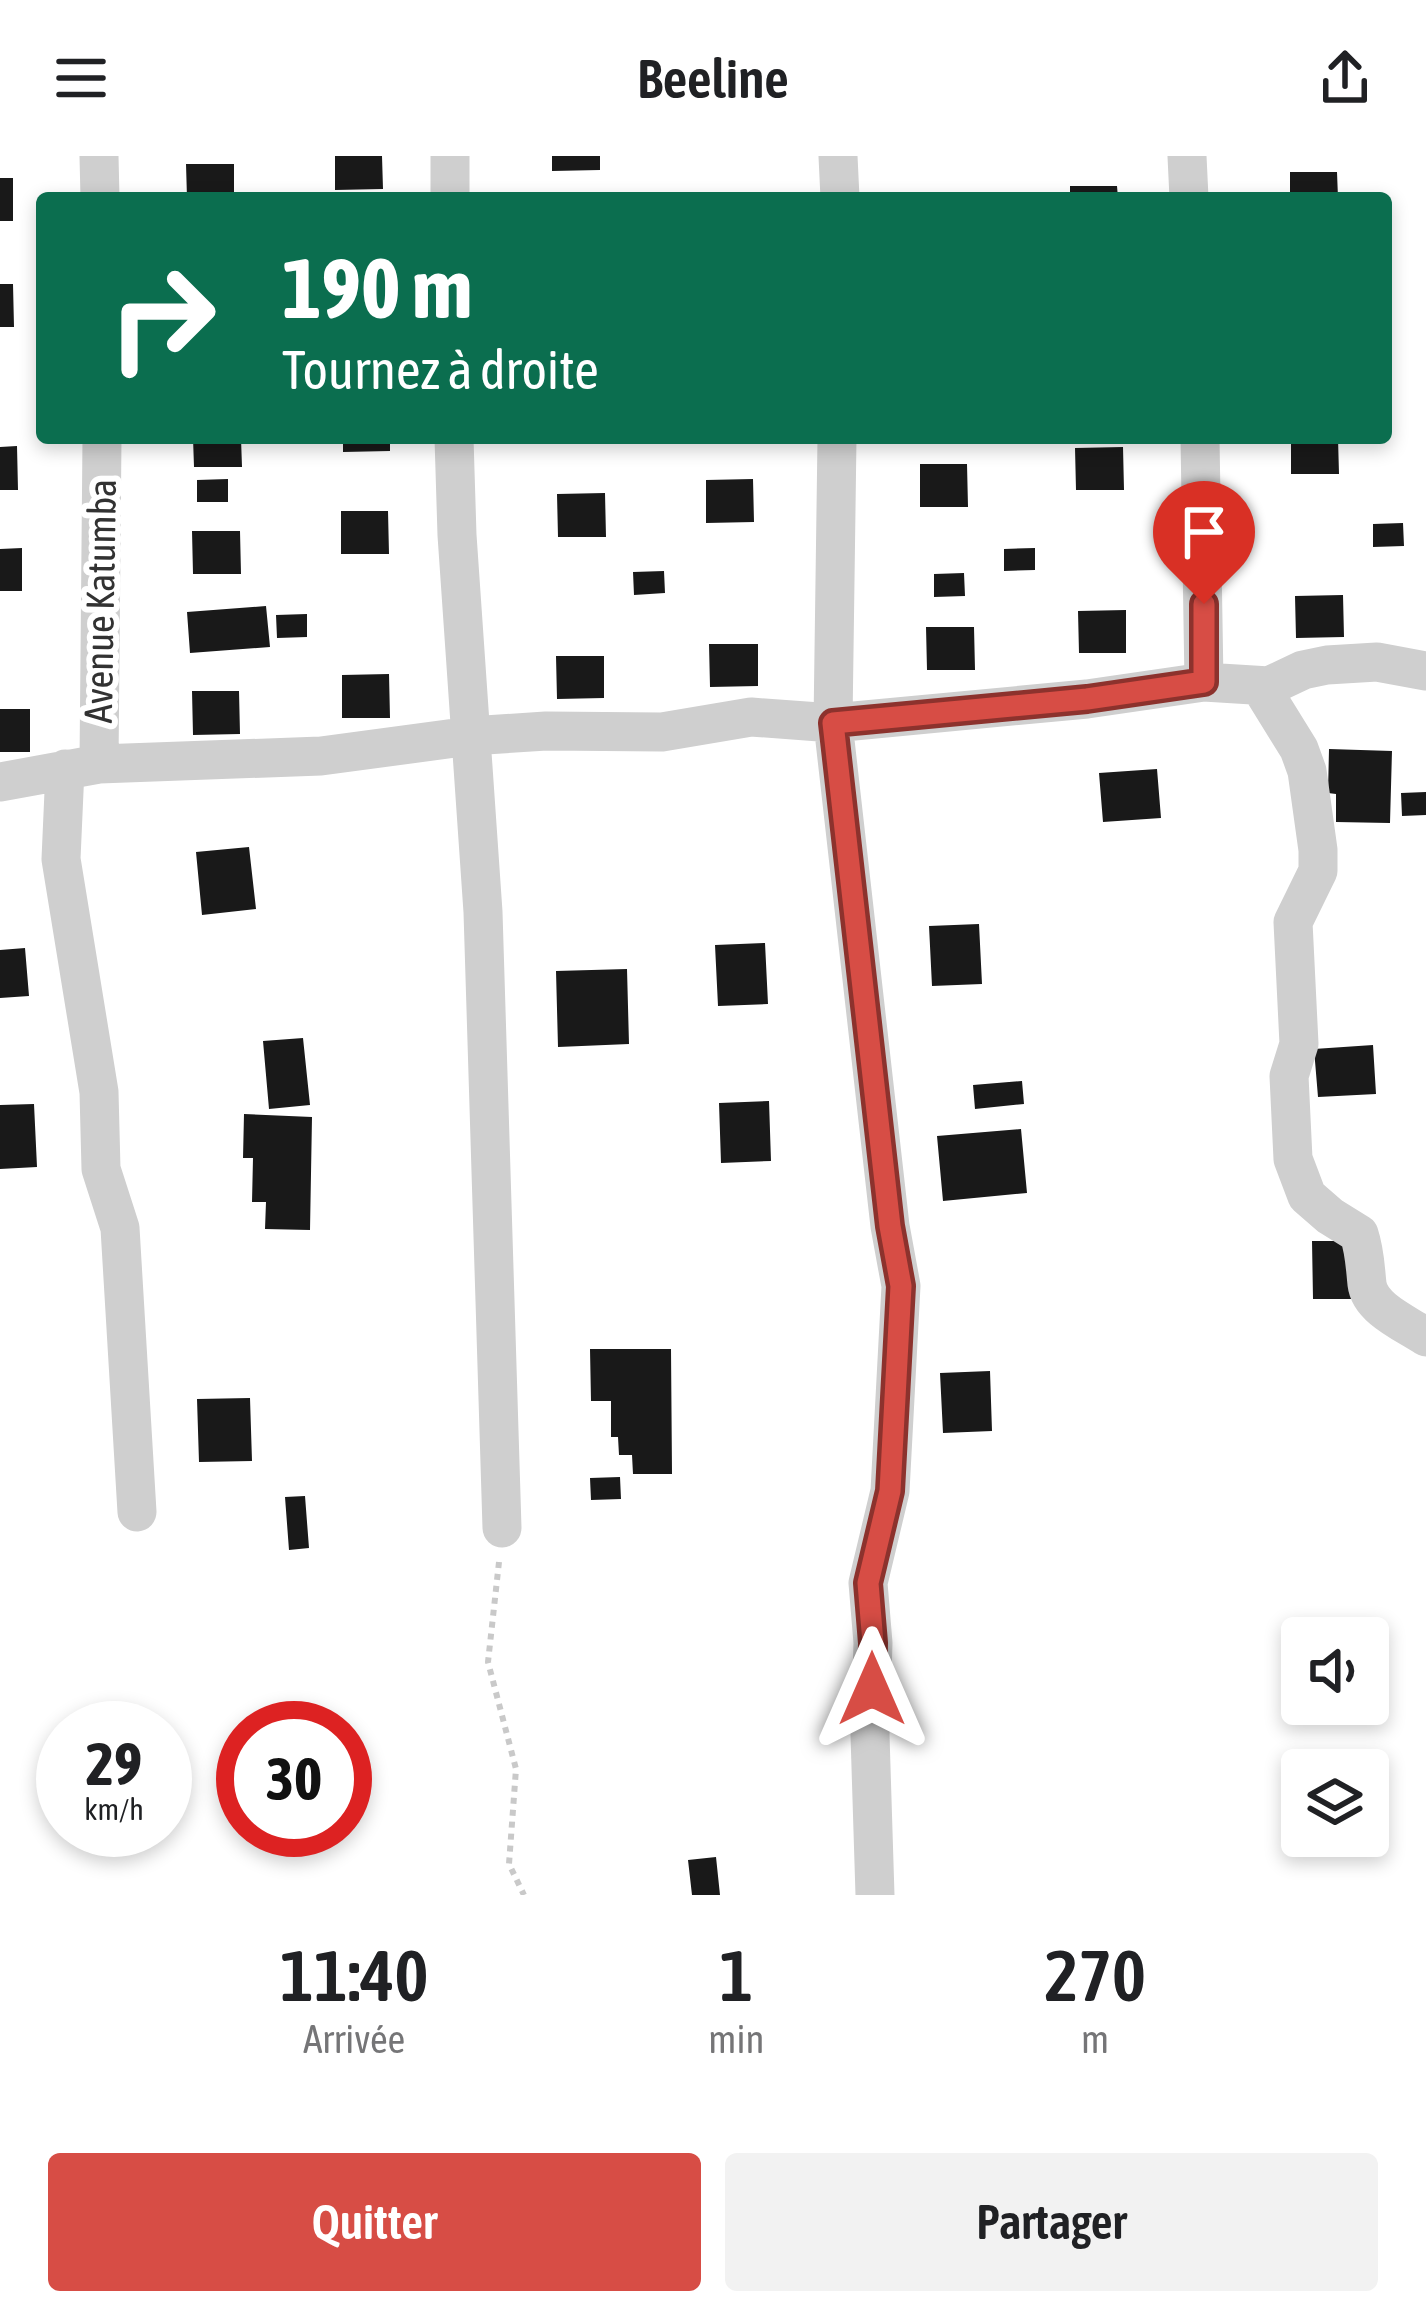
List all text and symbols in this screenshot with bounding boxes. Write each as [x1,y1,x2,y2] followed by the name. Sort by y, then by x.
[48,45,114,111] icon: menu
[1312,45,1378,111] icon: share
[637,48,789,109] text: Beeline
[84,240,240,396] icon: right
[282,240,472,336] text: 190 m
[282,339,599,400] text: Tournez à droite
[76,478,124,724] street label: Avenue Katumba
[1153,481,1255,604] pin
[1171,499,1237,565] icon: arrive
[1281,1617,1389,1857] map controls
[1281,1617,1389,1725] button: sound
[809,1626,935,1752] position arrow
[216,1701,372,1857] speed limit sign: 30
[86,1729,142,1798] text: 29
[1281,1749,1389,1857] button: layers
[84,1792,144,1826] text: km/h
[280,1934,428,2016] text: 11:40
[719,1934,753,2016] text: 1
[1044,1934,1146,2016] text: 270
[303,2017,405,2061] text: Arrivée
[708,2017,764,2061] text: min
[1081,2017,1109,2061] text: m
[48,2153,701,2291] button: Quitter
[725,2153,1378,2291] button: Partager

